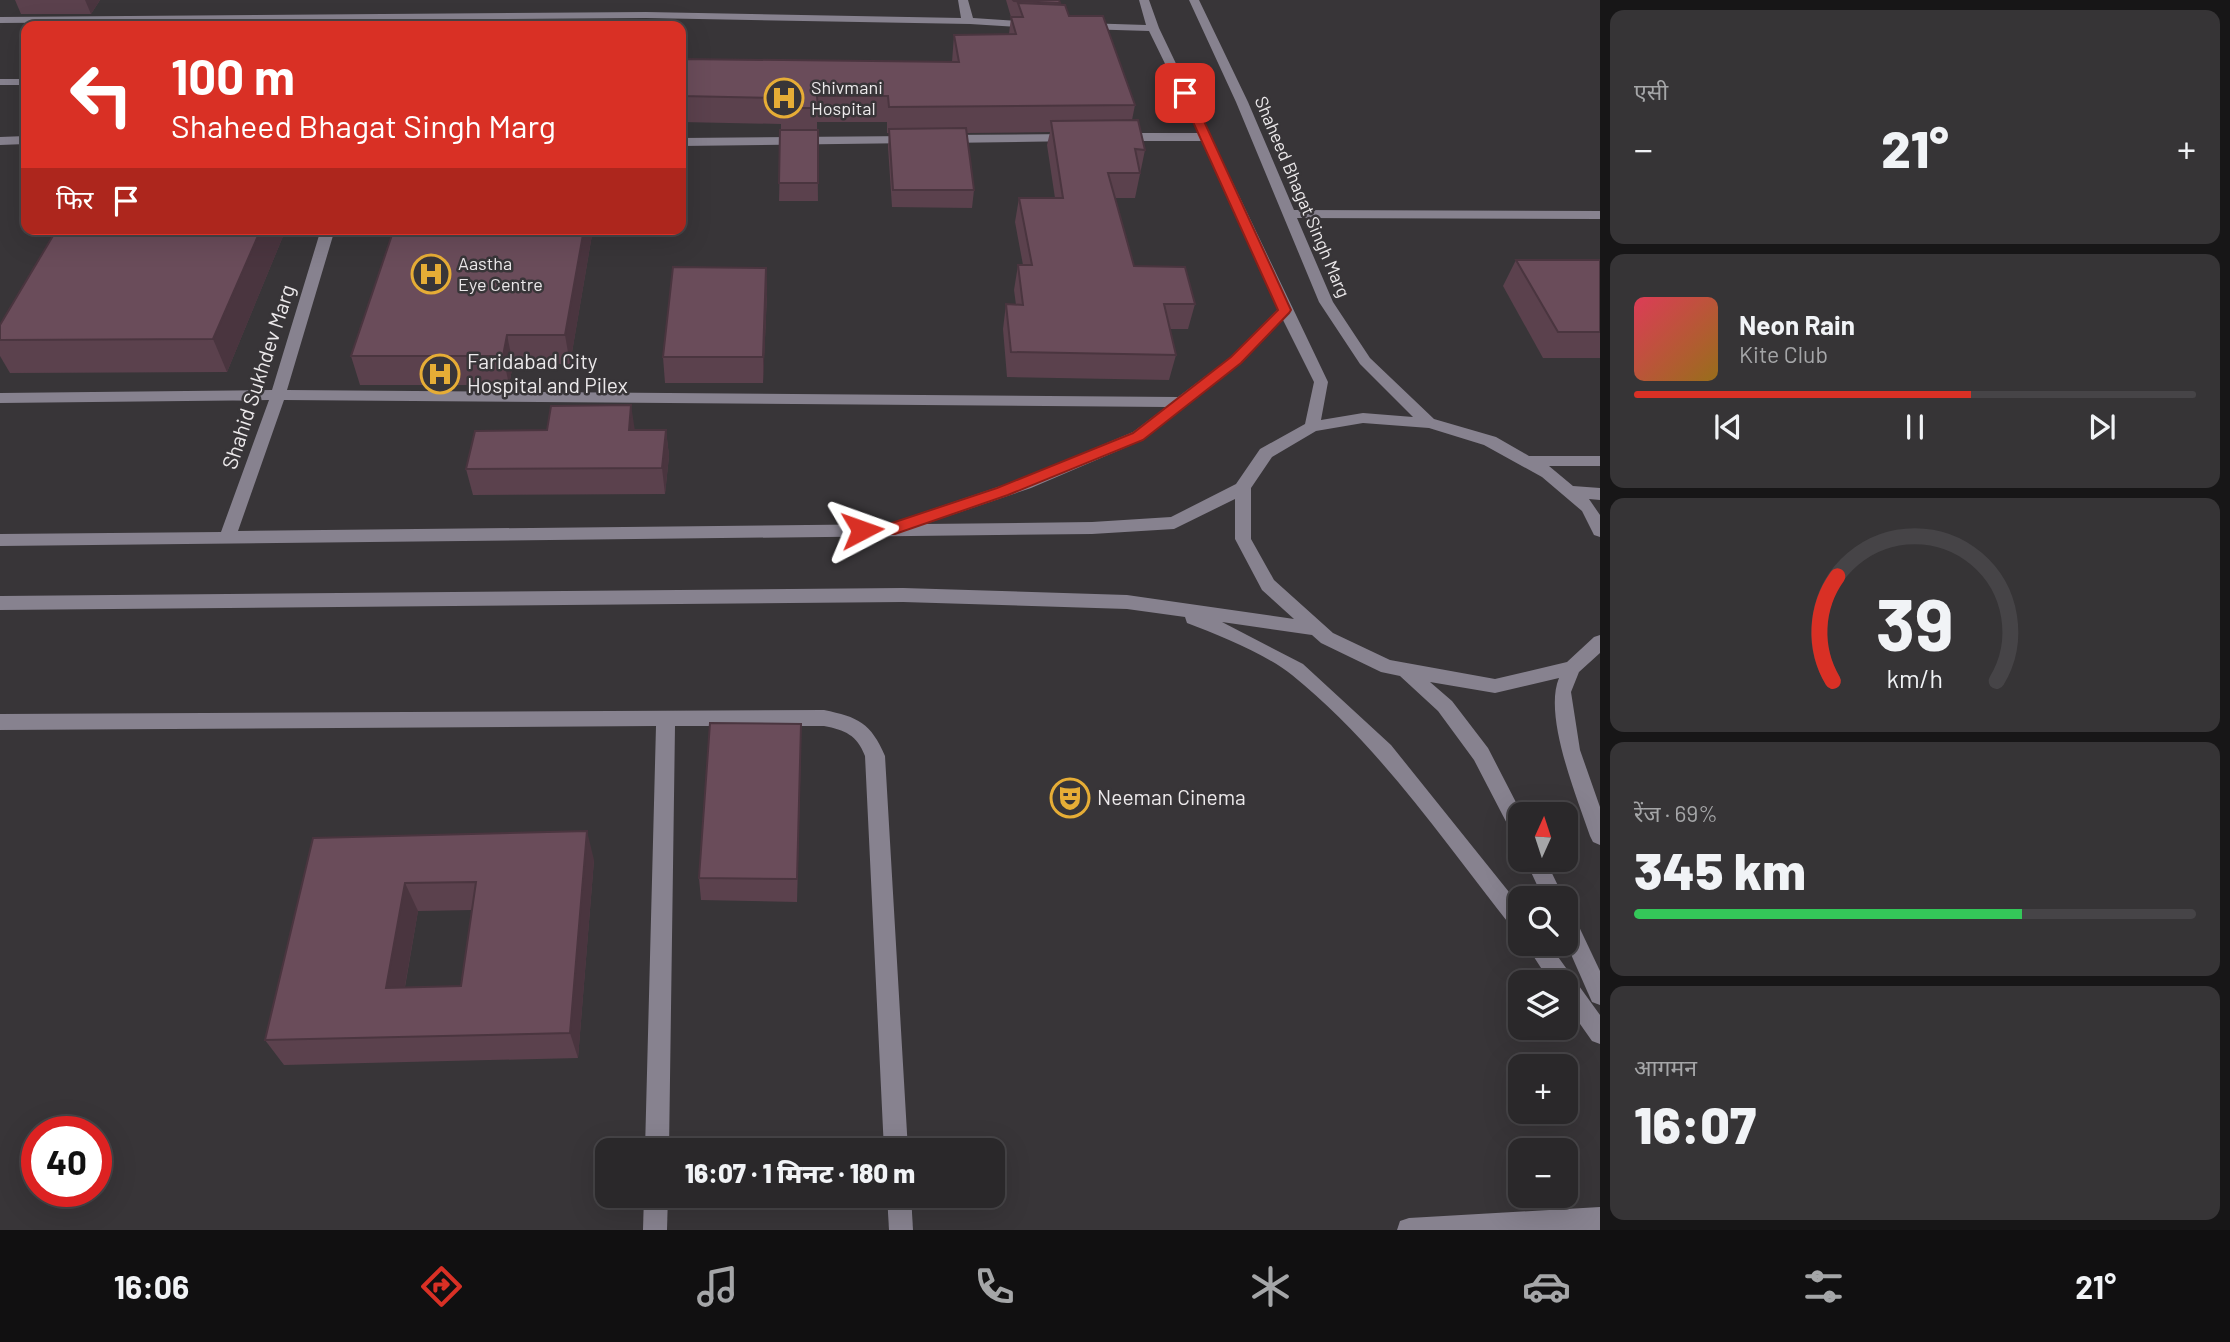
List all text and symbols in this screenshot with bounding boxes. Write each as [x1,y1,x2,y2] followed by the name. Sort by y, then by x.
[171,46,295,105] text: 100 m
[56,49,147,140] icon: left
[1155,63,1215,123] pin
[1166,74,1204,112] icon: arrive
[811,76,883,119] place label: Shivmani Hospital
[763,77,805,119] hospital icon: Shivmani Hospital
[1634,77,1668,105] text: एसी
[1251,93,1355,301] street label: Shaheed Bhagat Singh Marg
[171,106,556,144] text: Shaheed Bhagat Singh Marg
[1881,116,1949,178] text: 21°
[1634,125,1653,171] text: −
[2177,125,2196,171] text: +
[107,182,145,220] icon: arrive
[56,183,93,214] text: फिर
[458,252,543,295] place label: Aastha Eye Centre
[410,253,452,295] hospital icon: Aastha Eye Centre
[216,281,299,472] street label: Shahid Sukhdev Marg
[1739,309,1855,340] text: Neon Rain
[1739,340,1828,368] text: Kite Club
[467,348,628,397] place label: Faridabad City Hospital and Pilex
[419,353,461,395] hospital icon: Faridabad City Hospital and Pilex
[1709,408,1747,446] icon: previous
[1896,408,1934,446] icon: pause
[2083,408,2121,446] icon: next
[825,493,899,567] position arrow
[1876,578,1954,666] text: 39
[1887,663,1943,693] text: km/h
[1049,777,1091,819] theatre icon: Neeman Cinema
[1097,784,1246,809] place label: Neeman Cinema
[1634,799,1718,827] text: रेंज · 69%
[1508,802,1578,872] north arrow
[1508,802,1578,1208] map controls
[1634,838,1806,900] text: 345 km
[1508,886,1578,956] button: search
[1508,970,1578,1040] button: layers
[1634,1053,1697,1081] text: आगमन
[1508,1054,1578,1124] button: +
[1634,1092,1756,1154] text: 16:07
[21,1116,112,1207] speed limit sign: 40
[1508,1138,1578,1208] button: −
[685,1157,915,1188] text: 16:07 · 1 मिनट · 180 m
[417,1262,466,1311] icon: directions
[693,1262,742,1311] icon: music
[970,1262,1019,1311] icon: phone
[1246,1262,1295,1311] icon: climate
[1522,1262,1571,1311] icon: car
[1799,1262,1848,1311] icon: filters
[114,1267,189,1305] text: 16:06
[2075,1267,2116,1305] text: 21°

